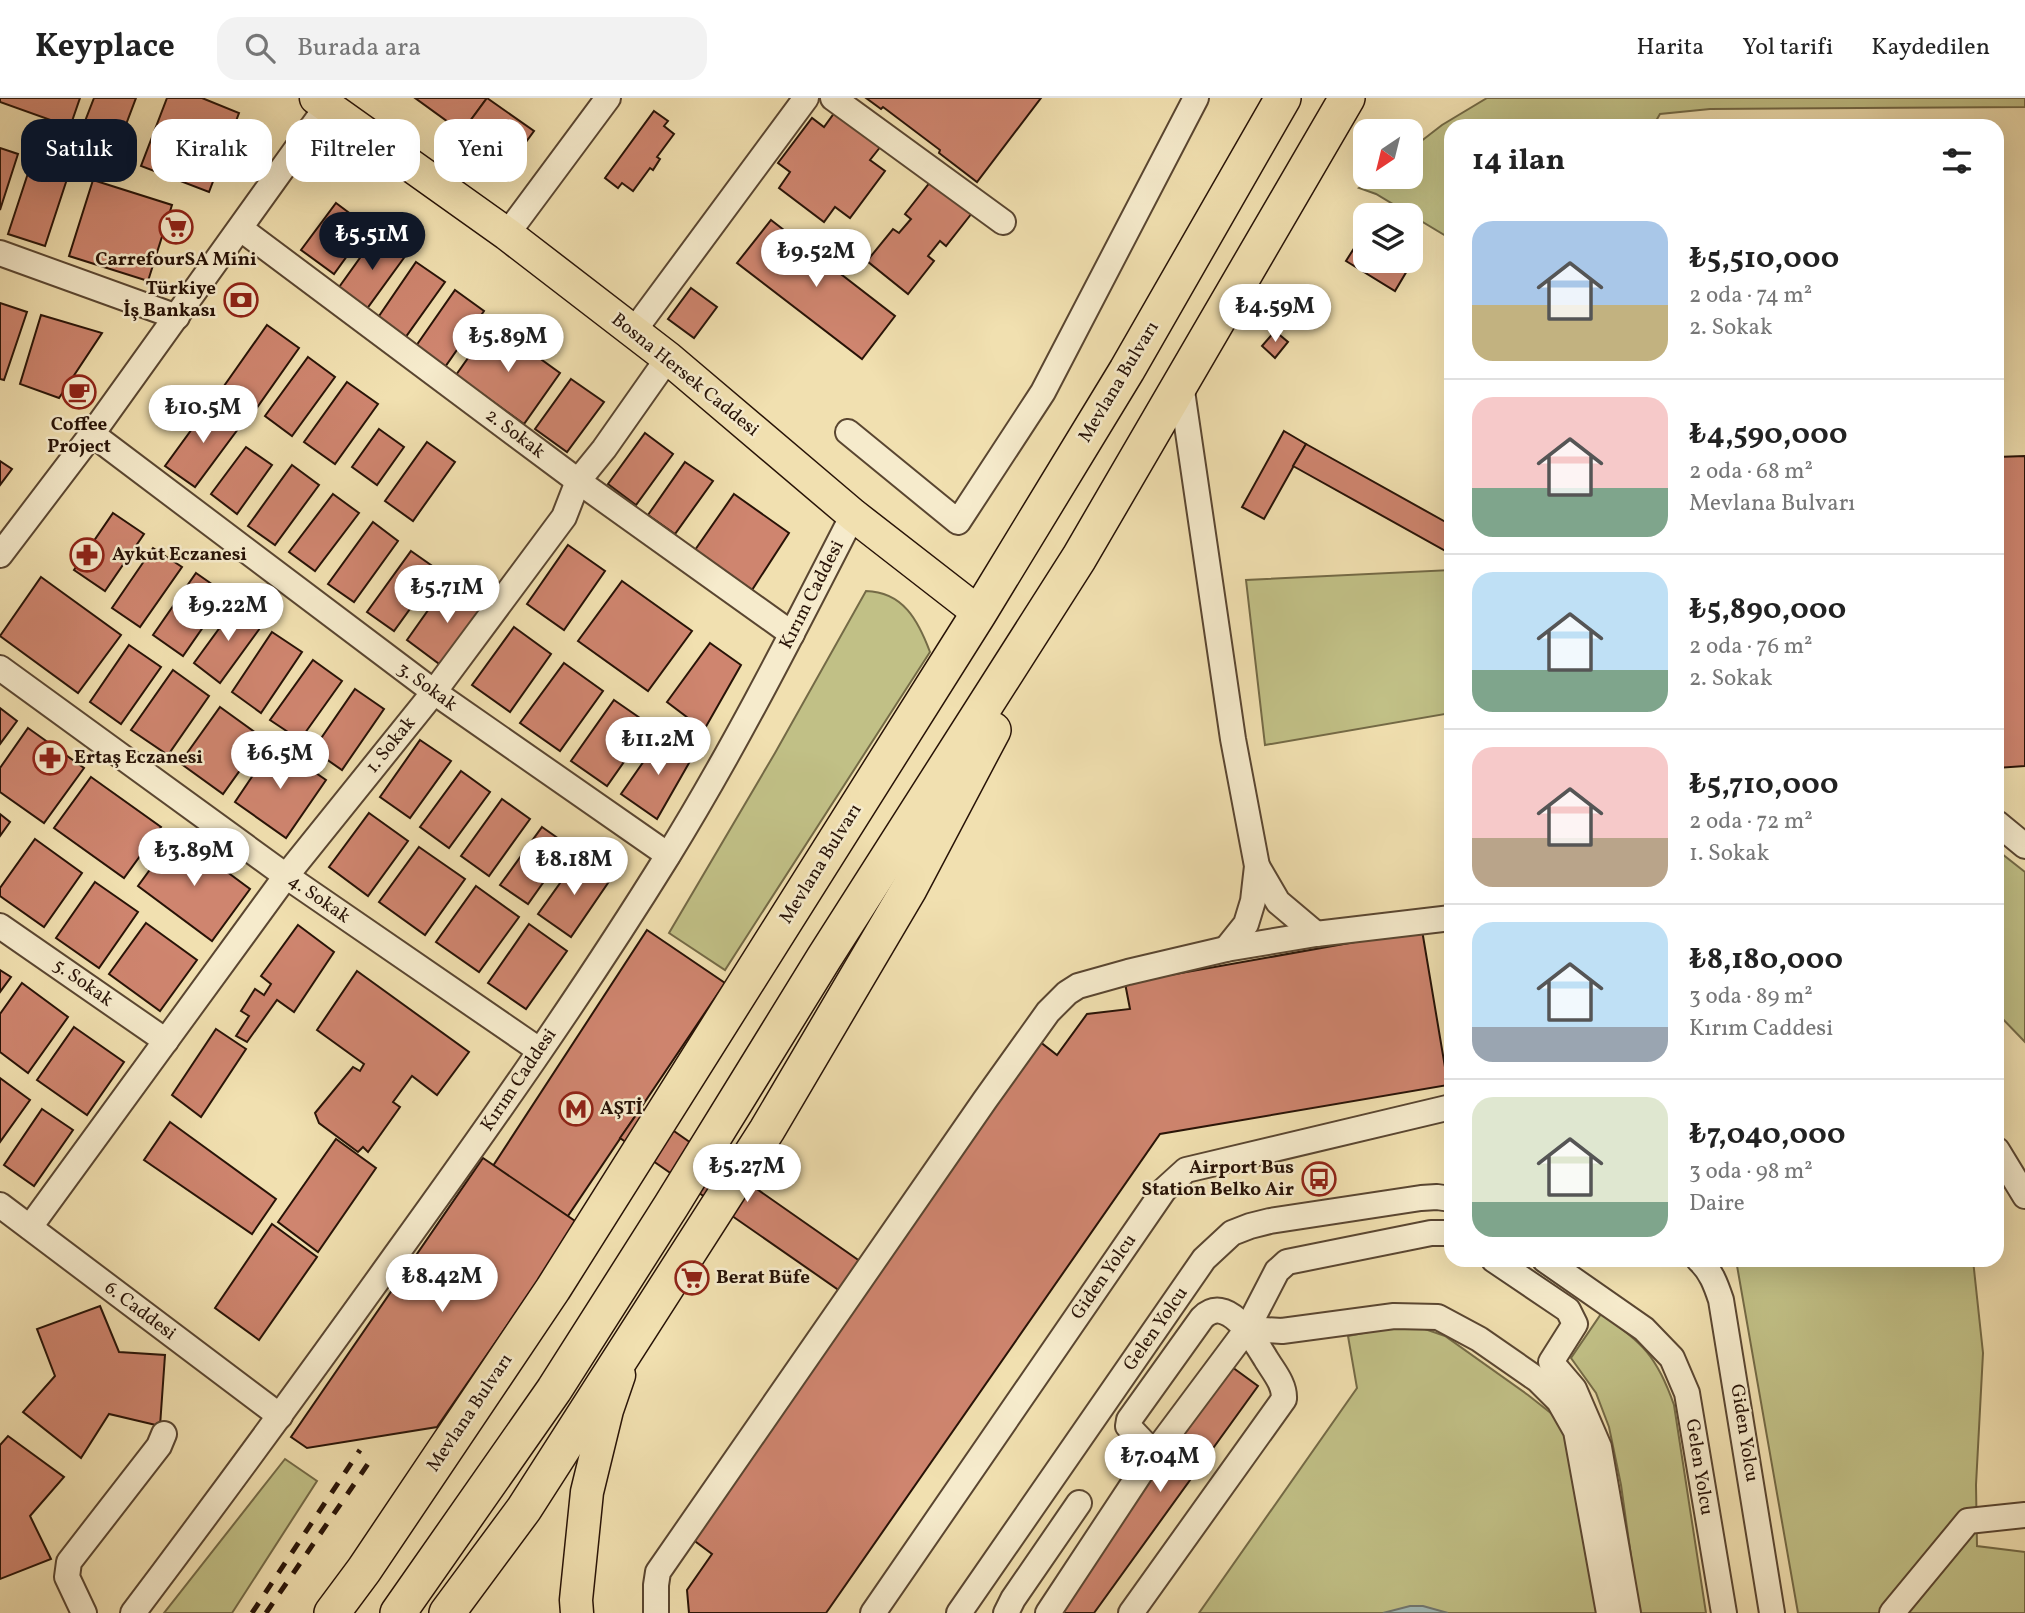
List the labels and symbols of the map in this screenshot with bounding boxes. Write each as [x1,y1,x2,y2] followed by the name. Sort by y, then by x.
[1353,119,1423,189] north arrow
[157,208,195,246] supermarket icon: CarrefourSA Mini
[315,212,429,272] pin: ₺5.51M
[759,230,873,289] pin: ₺9.52M
[95,247,257,273] place label: CarrefourSA Mini
[123,276,216,324] place label: Türkiye İş Bankası
[222,281,260,319] bank icon: Türkiye İş Bankası
[1218,285,1332,344] pin: ₺4.59M
[606,307,765,443] street label: Bosna Hersek Caddesi
[451,314,565,374] pin: ₺5.89M
[1072,316,1166,448] street label: Mevlana Bulvarı
[60,373,98,411] cafe icon: Coffee Project
[146,386,260,445] pin: ₺10.5M
[480,403,550,465] street label: 2. Sokak
[47,412,111,460] place label: Coffee Project
[68,536,106,574] pharmacy icon: Aykut Eczanesi
[773,536,851,654] street label: Kırım Caddesi
[112,542,247,568] place label: Aykut Eczanesi
[390,566,504,625] pin: ₺5.71M
[171,584,285,643] pin: ₺9.22M
[392,656,462,718] street label: 3. Sokak
[360,711,422,779] street label: 1. Sokak
[601,718,715,777] pin: ₺11.2M
[231,732,329,791] pin: ₺6.5M
[31,739,69,777] pharmacy icon: Ertaş Eczanesi
[74,745,203,771] place label: Ertaş Eczanesi
[774,799,869,929] street label: Mevlana Bulvarı
[137,828,251,888] pin: ₺3.89M
[517,838,631,897] pin: ₺8.18M
[283,868,355,930] street label: 4. Sokak
[48,953,118,1013] street label: 5. Sokak
[475,1023,563,1137] street label: Kırım Caddesi
[557,1090,595,1128] metro station icon: AŞTİ
[600,1096,643,1122] place label: AŞTİ
[690,1144,804,1204] pin: ₺5.27M
[1142,1155,1294,1203] place label: Airport Bus Station Belko Air
[1300,1160,1338,1198] bus stop icon: Airport Bus Station Belko Air
[1065,1229,1143,1325] street label: Giden Yolcu
[385,1254,499,1314] pin: ₺8.42M
[673,1259,711,1297] supermarket icon: Berat Büfe
[716,1265,810,1291] place label: Berat Büfe
[99,1275,182,1347] street label: 6. Caddesi
[1117,1282,1195,1376] street label: Gelen Yolcu
[421,1349,519,1477] street label: Mevlana Bulvarı
[1723,1382,1765,1484] street label: Giden Yolcu
[1679,1417,1719,1517] street label: Gelen Yolcu
[1103,1434,1217,1494] pin: ₺7.04M

